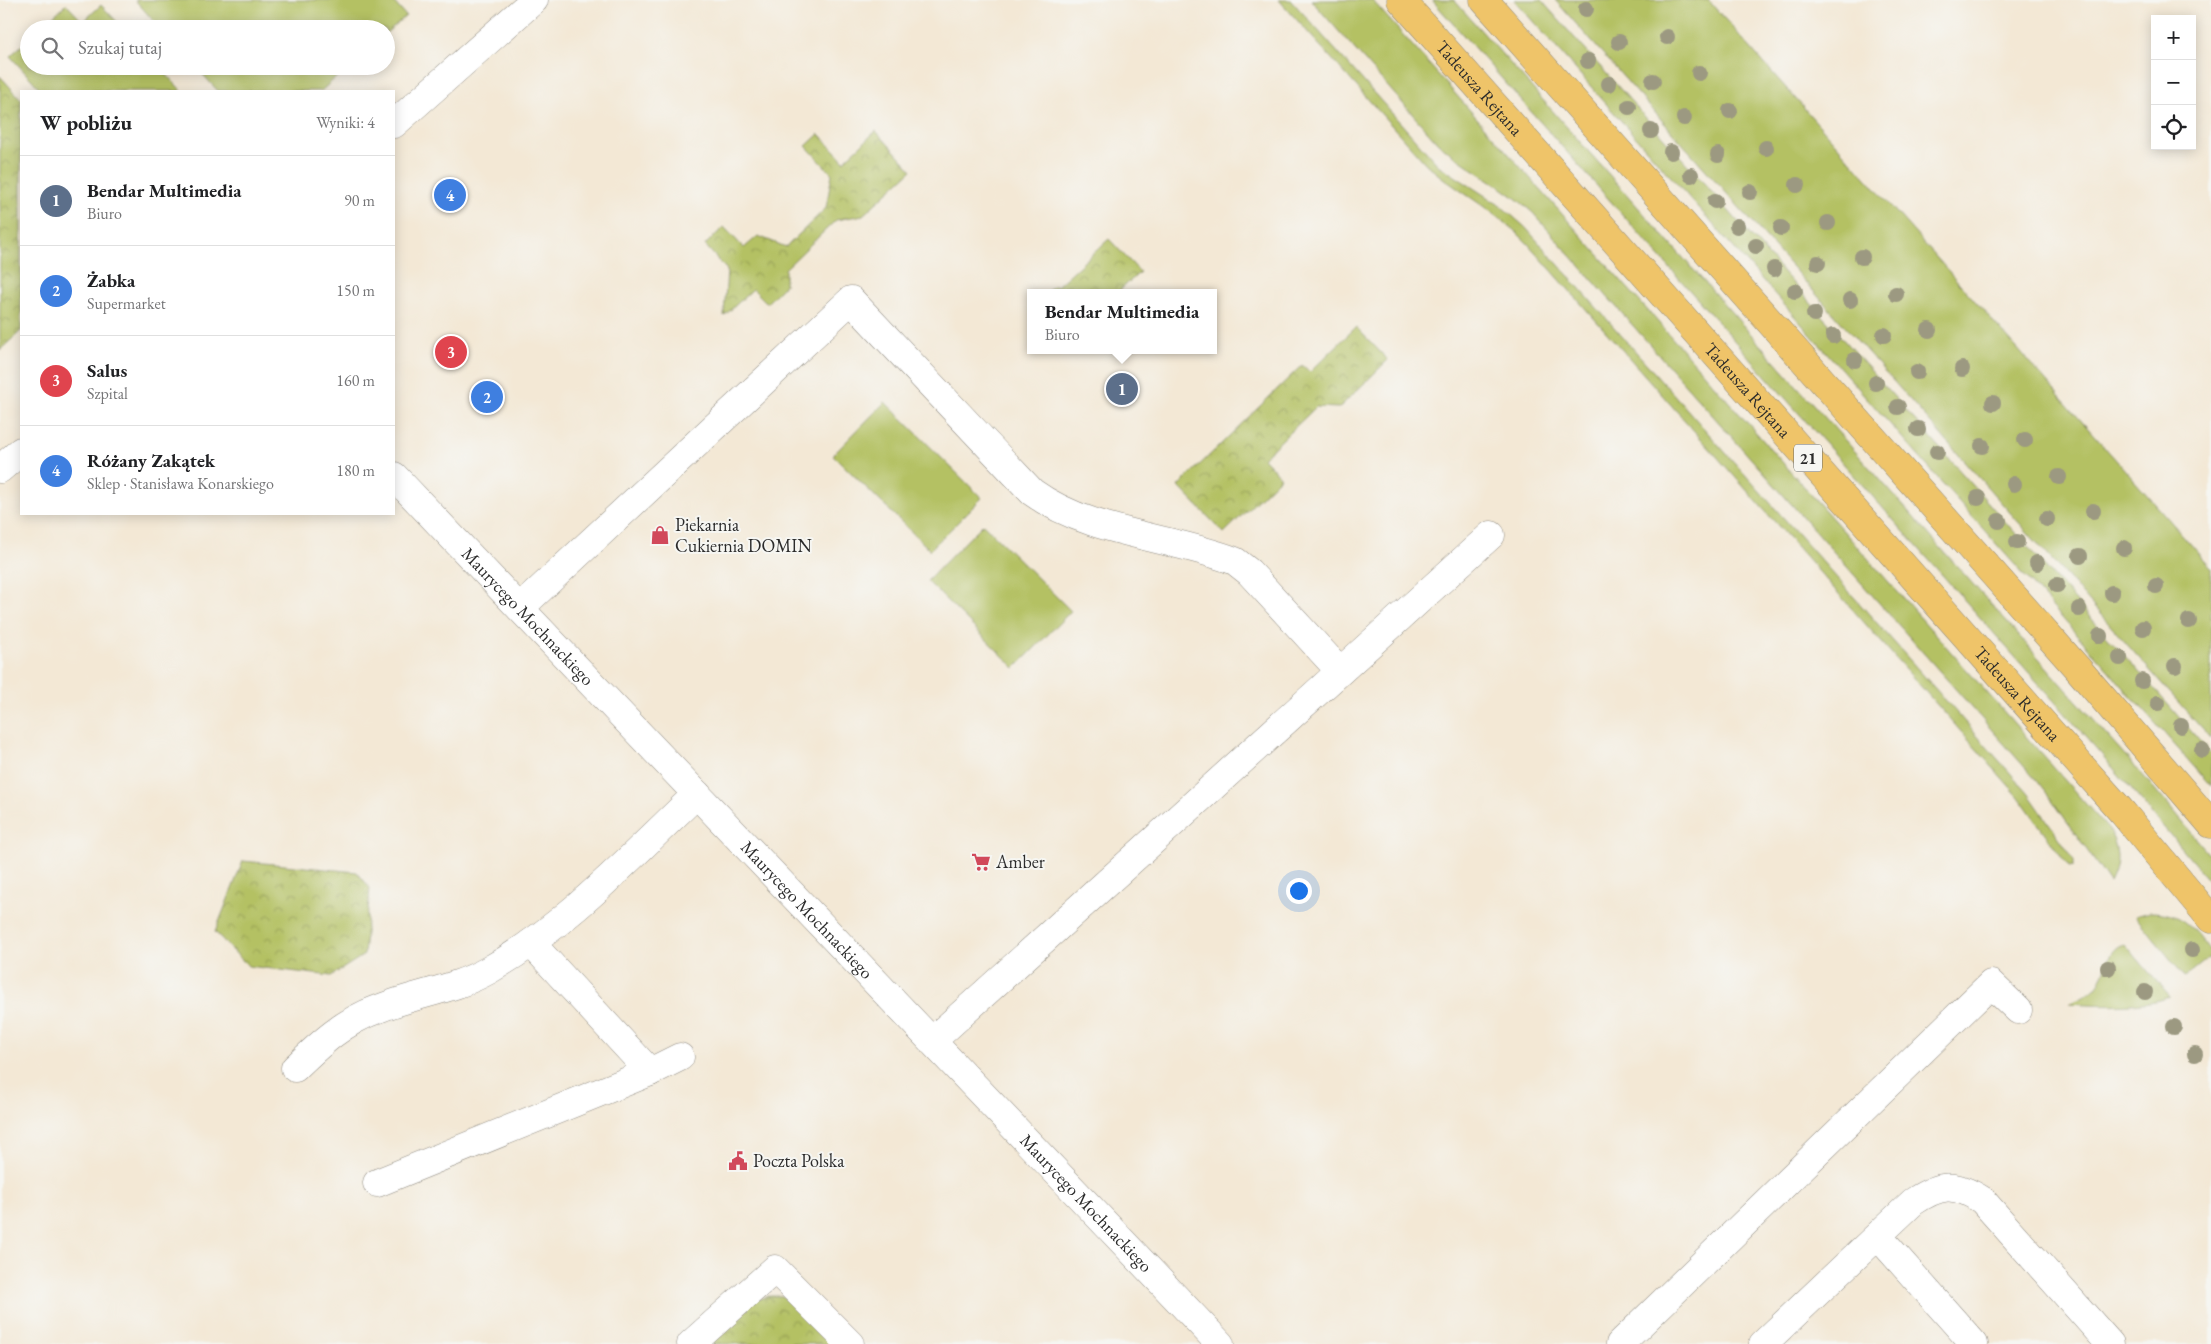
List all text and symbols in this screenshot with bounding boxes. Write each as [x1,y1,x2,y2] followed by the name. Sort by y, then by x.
[2151,15,2196,150] map controls
[2151,15,2196,60] button: +
[20,20,395,75] search box
[38,34,66,62] icon: search
[78,35,162,60] text: Szukaj tutaj
[1431,35,1529,141] street label: Tadeusza Rejtana
[2151,60,2196,105] button: −
[2151,105,2196,150] button: locate
[40,109,132,136] text: W pobliżu
[316,112,375,133] text: Wyniki: 4
[434,176,466,214] pin: 4
[87,178,242,203] text: Bendar Multimedia
[52,190,60,211] text: 1
[344,190,375,211] text: 90 m
[87,203,122,224] text: Biuro
[87,268,135,293] text: Żabka
[52,280,60,301] text: 2
[336,280,375,301] text: 150 m
[1027,289,1217,354] popup
[87,293,166,314] text: Supermarket
[1045,299,1199,324] text: Bendar Multimedia
[1045,324,1080,345] text: Biuro
[435,333,467,371] pin: 3
[1700,338,1797,443] street label: Tadeusza Rejtana
[87,358,127,383] text: Salus
[52,370,60,391] text: 3
[336,370,375,391] text: 160 m
[1106,370,1138,408] pin: 1
[471,378,503,416] pin: 2
[87,383,128,404] text: Szpital
[1794,444,1822,472] road number: 21
[87,448,215,473] text: Różany Zakątek
[52,460,60,481] text: 4
[336,460,375,481] text: 180 m
[87,473,274,494] text: Sklep · Stanisława Konarskiego
[675,513,812,557] place label: Piekarnia Cukiernia DOMIN
[649,524,671,546] shop icon: Piekarnia Cukiernia DOMIN
[457,542,599,690] street label: Maurycego Mochnackiego
[1969,641,2067,747] street label: Tadeusza Rejtana
[736,836,879,984] street label: Maurycego Mochnackiego
[995,850,1045,873] place label: Amber
[970,851,992,873] supermarket icon: Amber
[1286,878,1312,904] your location
[1015,1129,1158,1277] street label: Maurycego Mochnackiego
[753,1149,845,1172] place label: Poczta Polska
[727,1150,749,1172] public building icon: Poczta Polska

